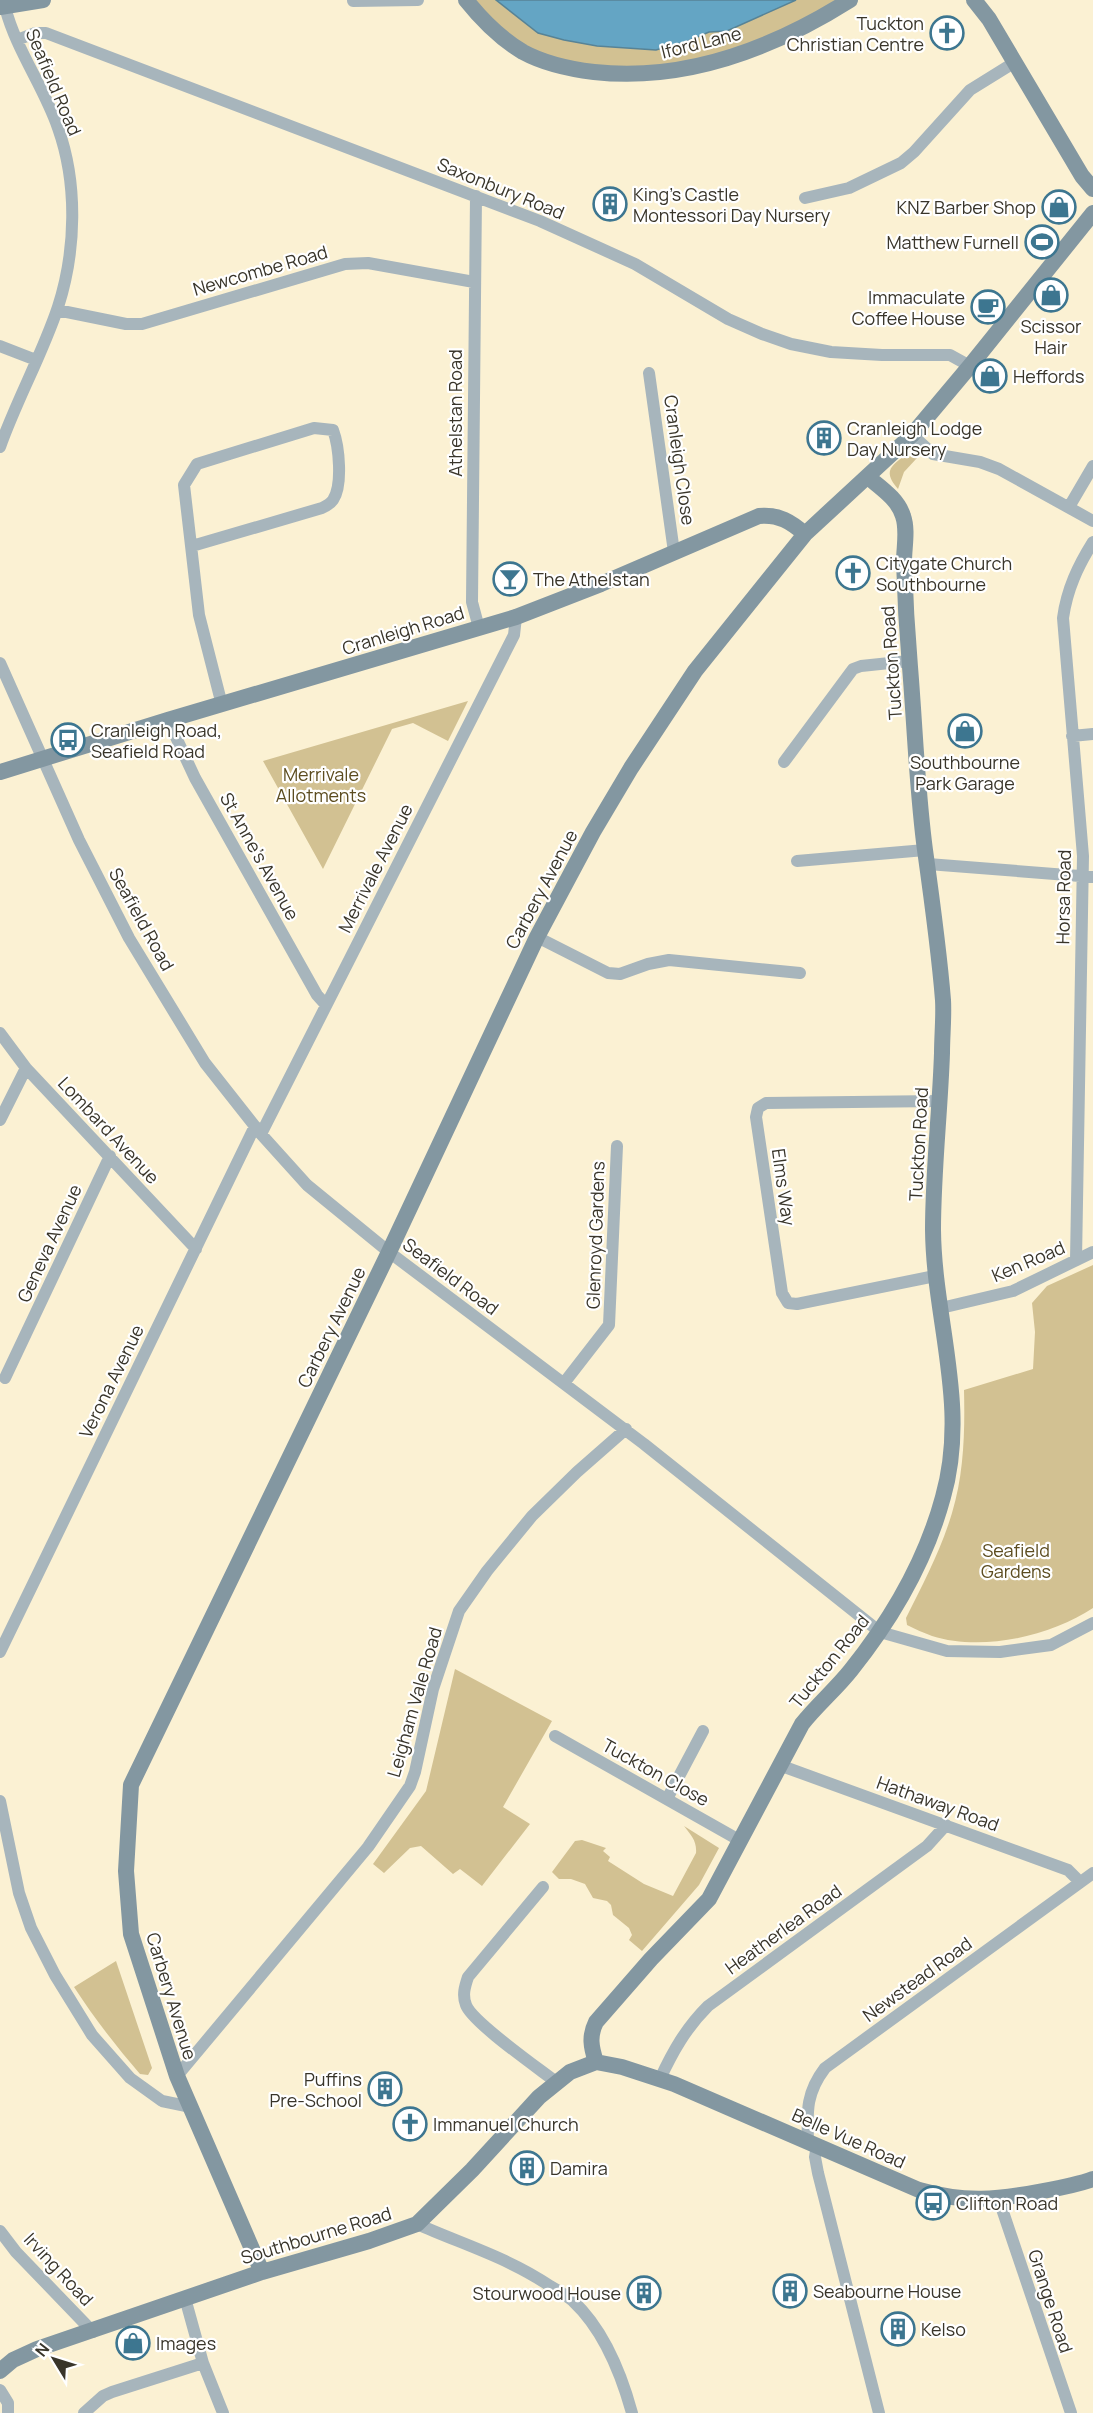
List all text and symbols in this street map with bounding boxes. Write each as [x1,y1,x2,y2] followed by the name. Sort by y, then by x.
[787,11,924,56] place label: Tuckton Christian Centre
[929,15,965,51] church icon: Tuckton Christian Centre
[658,20,744,64] street label: Iford Lane
[21,25,87,139] street label: Seafield Road
[434,152,568,224] street label: Saxonbury Road
[633,182,831,227] place label: King's Castle Montessori Day Nursery
[592,186,628,222] building icon: King's Castle Montessori Day Nursery
[1041,189,1077,225] shop icon: KNZ Barber Shop
[896,195,1036,219] place label: KNZ Barber Shop
[1024,224,1060,260] sports icon: Matthew Furnell
[886,230,1019,254] place label: Matthew Furnell
[190,239,330,301] street label: Newcombe Road
[1033,277,1069,313] shop icon: Scissor Hair
[852,285,965,330] place label: Immaculate Coffee House
[970,289,1006,325] cafe icon: Immaculate Coffee House
[1020,314,1082,359] place label: Scissor Hair
[443,349,467,477] street label: Athelstan Road
[972,358,1008,394] shop icon: Heffords
[1013,364,1084,388] place label: Heffords
[659,393,701,527] street label: Cranleigh Close
[847,416,982,461] place label: Cranleigh Lodge Day Nursery
[806,420,842,456] building icon: Cranleigh Lodge Day Nursery
[876,551,1012,596] place label: Citygate Church Southbourne
[835,555,871,591] church icon: Citygate Church Southbourne
[492,561,528,597] bar icon: The Athelstan
[533,567,650,591] place label: The Athelstan
[339,600,467,660] street label: Cranleigh Road
[875,605,907,721] street label: Tuckton Road
[947,713,983,749] shop icon: Southbourne Park Garage
[91,718,222,763] place label: Cranleigh Road, Seafield Road
[50,722,86,758] bus stop icon: Cranleigh Road, Seafield Road
[910,750,1020,795] place label: Southbourne Park Garage
[276,762,366,807] park label: Merrivale Allotments
[215,788,305,924] street label: St Anne's Avenue
[332,800,418,936] street label: Merrivale Avenue
[500,825,582,953] street label: Carbery Avenue
[1050,849,1076,945] street label: Horsa Road
[104,863,180,975] street label: Seafield Road
[53,1071,165,1189] street label: Lombard Avenue
[903,1087,933,1201] street label: Tuckton Road
[767,1147,801,1228] street label: Elms Way
[580,1161,610,1309] street label: Glenroyd Gardens
[11,1180,87,1306] street label: Geneva Avenue
[398,1232,504,1320] street label: Seafield Road
[988,1235,1068,1287] street label: Ken Road
[291,1263,371,1391] street label: Carbery Avenue
[73,1320,149,1442] street label: Verona Avenue
[981,1538,1051,1583] park label: Seafield Gardens
[784,1609,874,1713] street label: Tuckton Road
[381,1624,447,1780] street label: Leigham Vale Road
[598,1733,714,1811] street label: Tuckton Close
[874,1770,1002,1836] street label: Hathaway Road
[720,1879,846,1979] street label: Heatherlea Road
[141,1930,203,2062] street label: Carbery Avenue
[858,1931,976,2027] street label: Newstead Road
[269,2067,362,2112] place label: Puffins Pre-School
[367,2071,403,2107] building icon: Puffins Pre-School
[788,2102,910,2174] street label: Belle Vue Road
[392,2106,428,2142] church icon: Immanuel Church
[433,2112,579,2136] place label: Immanuel Church
[509,2150,545,2186] building icon: Damira
[550,2156,608,2180] place label: Damira
[915,2185,951,2221] bus stop icon: Clifton Road
[956,2191,1058,2215] place label: Clifton Road
[238,2201,394,2269] street label: Southbourne Road
[19,2227,99,2311] street label: Irving Road
[1023,2246,1079,2356] street label: Grange Road
[772,2273,808,2309] building icon: Seabourne House
[626,2275,662,2311] building icon: Stourwood House
[813,2279,961,2303] place label: Seabourne House
[473,2281,621,2305] place label: Stourwood House
[880,2311,916,2347] building icon: Kelso
[921,2317,966,2341] place label: Kelso
[115,2325,151,2361] shop icon: Images
[24,2329,84,2389] north arrow
[156,2331,216,2355] place label: Images
[30,2338,54,2361] text: N

